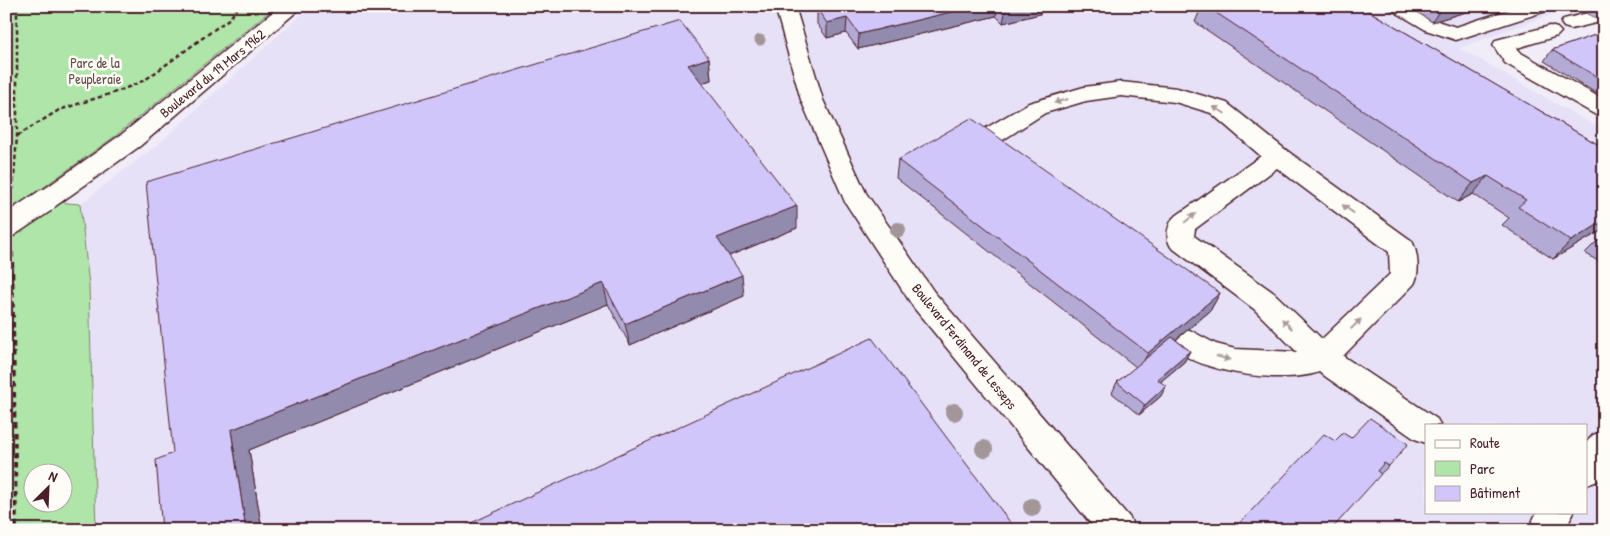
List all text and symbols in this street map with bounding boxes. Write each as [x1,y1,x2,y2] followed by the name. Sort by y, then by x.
[155,24,269,122] street label: Boulevard du 19 Mars 1962
[69,53,122,89] park label: Parc de la Peupleraie
[1054,98,1069,106] one-way arrow
[1212,106,1227,114] one-way arrow
[1342,203,1355,214] one-way arrow
[1183,213,1196,224] one-way arrow
[907,279,1022,414] street label: Boulevard Ferdinand de Lesseps
[1281,318,1293,330] one-way arrow
[1350,318,1362,330] one-way arrow
[1215,354,1231,362] one-way arrow
[1425,424,1588,514] legend
[1470,432,1500,453] text: Route
[1470,458,1495,479] text: Parc
[22,464,72,514] north arrow
[46,465,61,486] text: N
[1470,482,1521,503] text: Bâtiment

